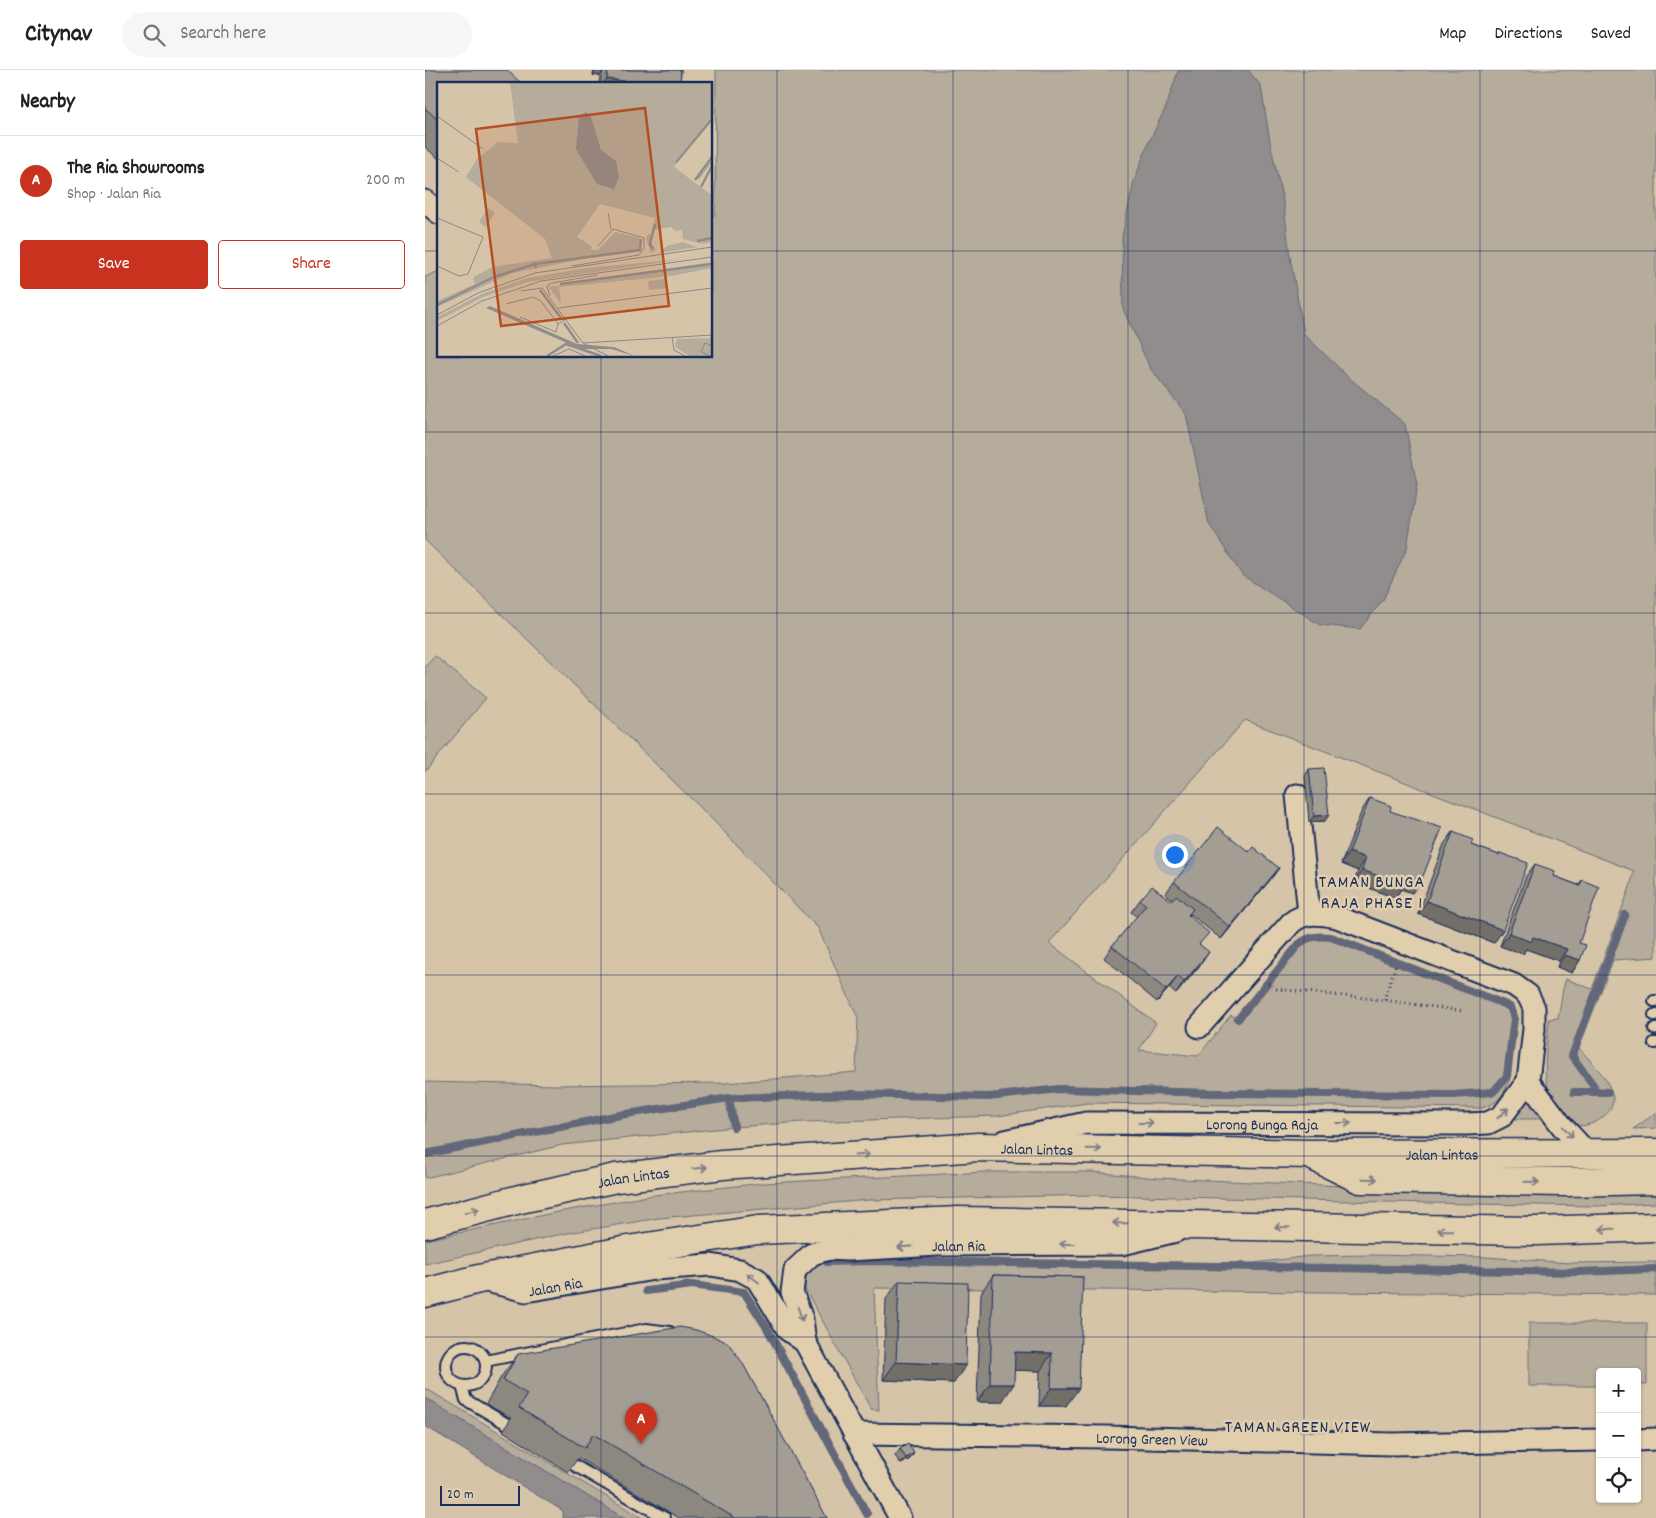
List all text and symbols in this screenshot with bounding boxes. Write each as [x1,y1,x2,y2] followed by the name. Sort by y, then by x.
[122,12,472,57] search box
[25,18,92,52] text: Citynav
[140,21,168,49] icon: search
[180,21,266,48] text: Search here
[1439,22,1466,47] text: Map
[1494,22,1563,47] text: Directions
[1591,22,1631,47] text: Saved
[437,82,713,358] inset map
[20,88,75,118] text: Nearby
[67,156,205,183] text: The Ria Showrooms
[32,169,40,192] text: A
[366,169,405,192] text: 200 m
[67,183,161,206] text: Shop · Jalan Ria
[20,240,208,289] button: Save
[218,240,405,289] button: Share
[1162,842,1188,868] your location
[1319,871,1425,917] district label: TAMAN BUNGA RAJA PHASE 1
[1497,1107,1509,1119] one-way arrow
[1206,1114,1319,1138] street label: Lorong Bunga Raja
[1138,1118,1154,1128] one-way arrow
[1336,1118,1352,1128] one-way arrow
[1562,1126,1574,1139] one-way arrow
[1000,1138,1074,1163] street label: Jalan Lintas
[1086,1144,1102,1154] one-way arrow
[1406,1145,1479,1168] street label: Jalan Lintas
[854,1151,870,1160] one-way arrow
[596,1162,671,1196] street label: Jalan Lintas
[692,1162,708,1172] one-way arrow
[1362,1175,1378,1184] one-way arrow
[1524,1177,1540,1187] one-way arrow
[464,1206,480,1216] one-way arrow
[1112,1219,1128,1228] one-way arrow
[1275,1222,1291,1232] one-way arrow
[1600,1224,1616,1234] one-way arrow
[1437,1225,1453,1234] one-way arrow
[931,1236,986,1259] street label: Jalan Ria
[1060,1239,1076,1249] one-way arrow
[897,1242,914,1252] one-way arrow
[527,1272,585,1304] street label: Jalan Ria
[746,1273,759,1284] one-way arrow
[796,1305,805,1321] one-way arrow
[1596,1368,1641,1503] map controls
[1596,1368,1641,1413] button: +
[625,1403,657,1444] pin: A
[1596,1413,1641,1458] button: −
[1225,1416,1371,1441] district label: TAMAN GREEN VIEW
[1096,1428,1208,1453] street label: Lorong Green View
[1596,1458,1641,1503] button: locate
[440,1483,520,1506] scale bar
[447,1485,474,1505] text: 20 m

